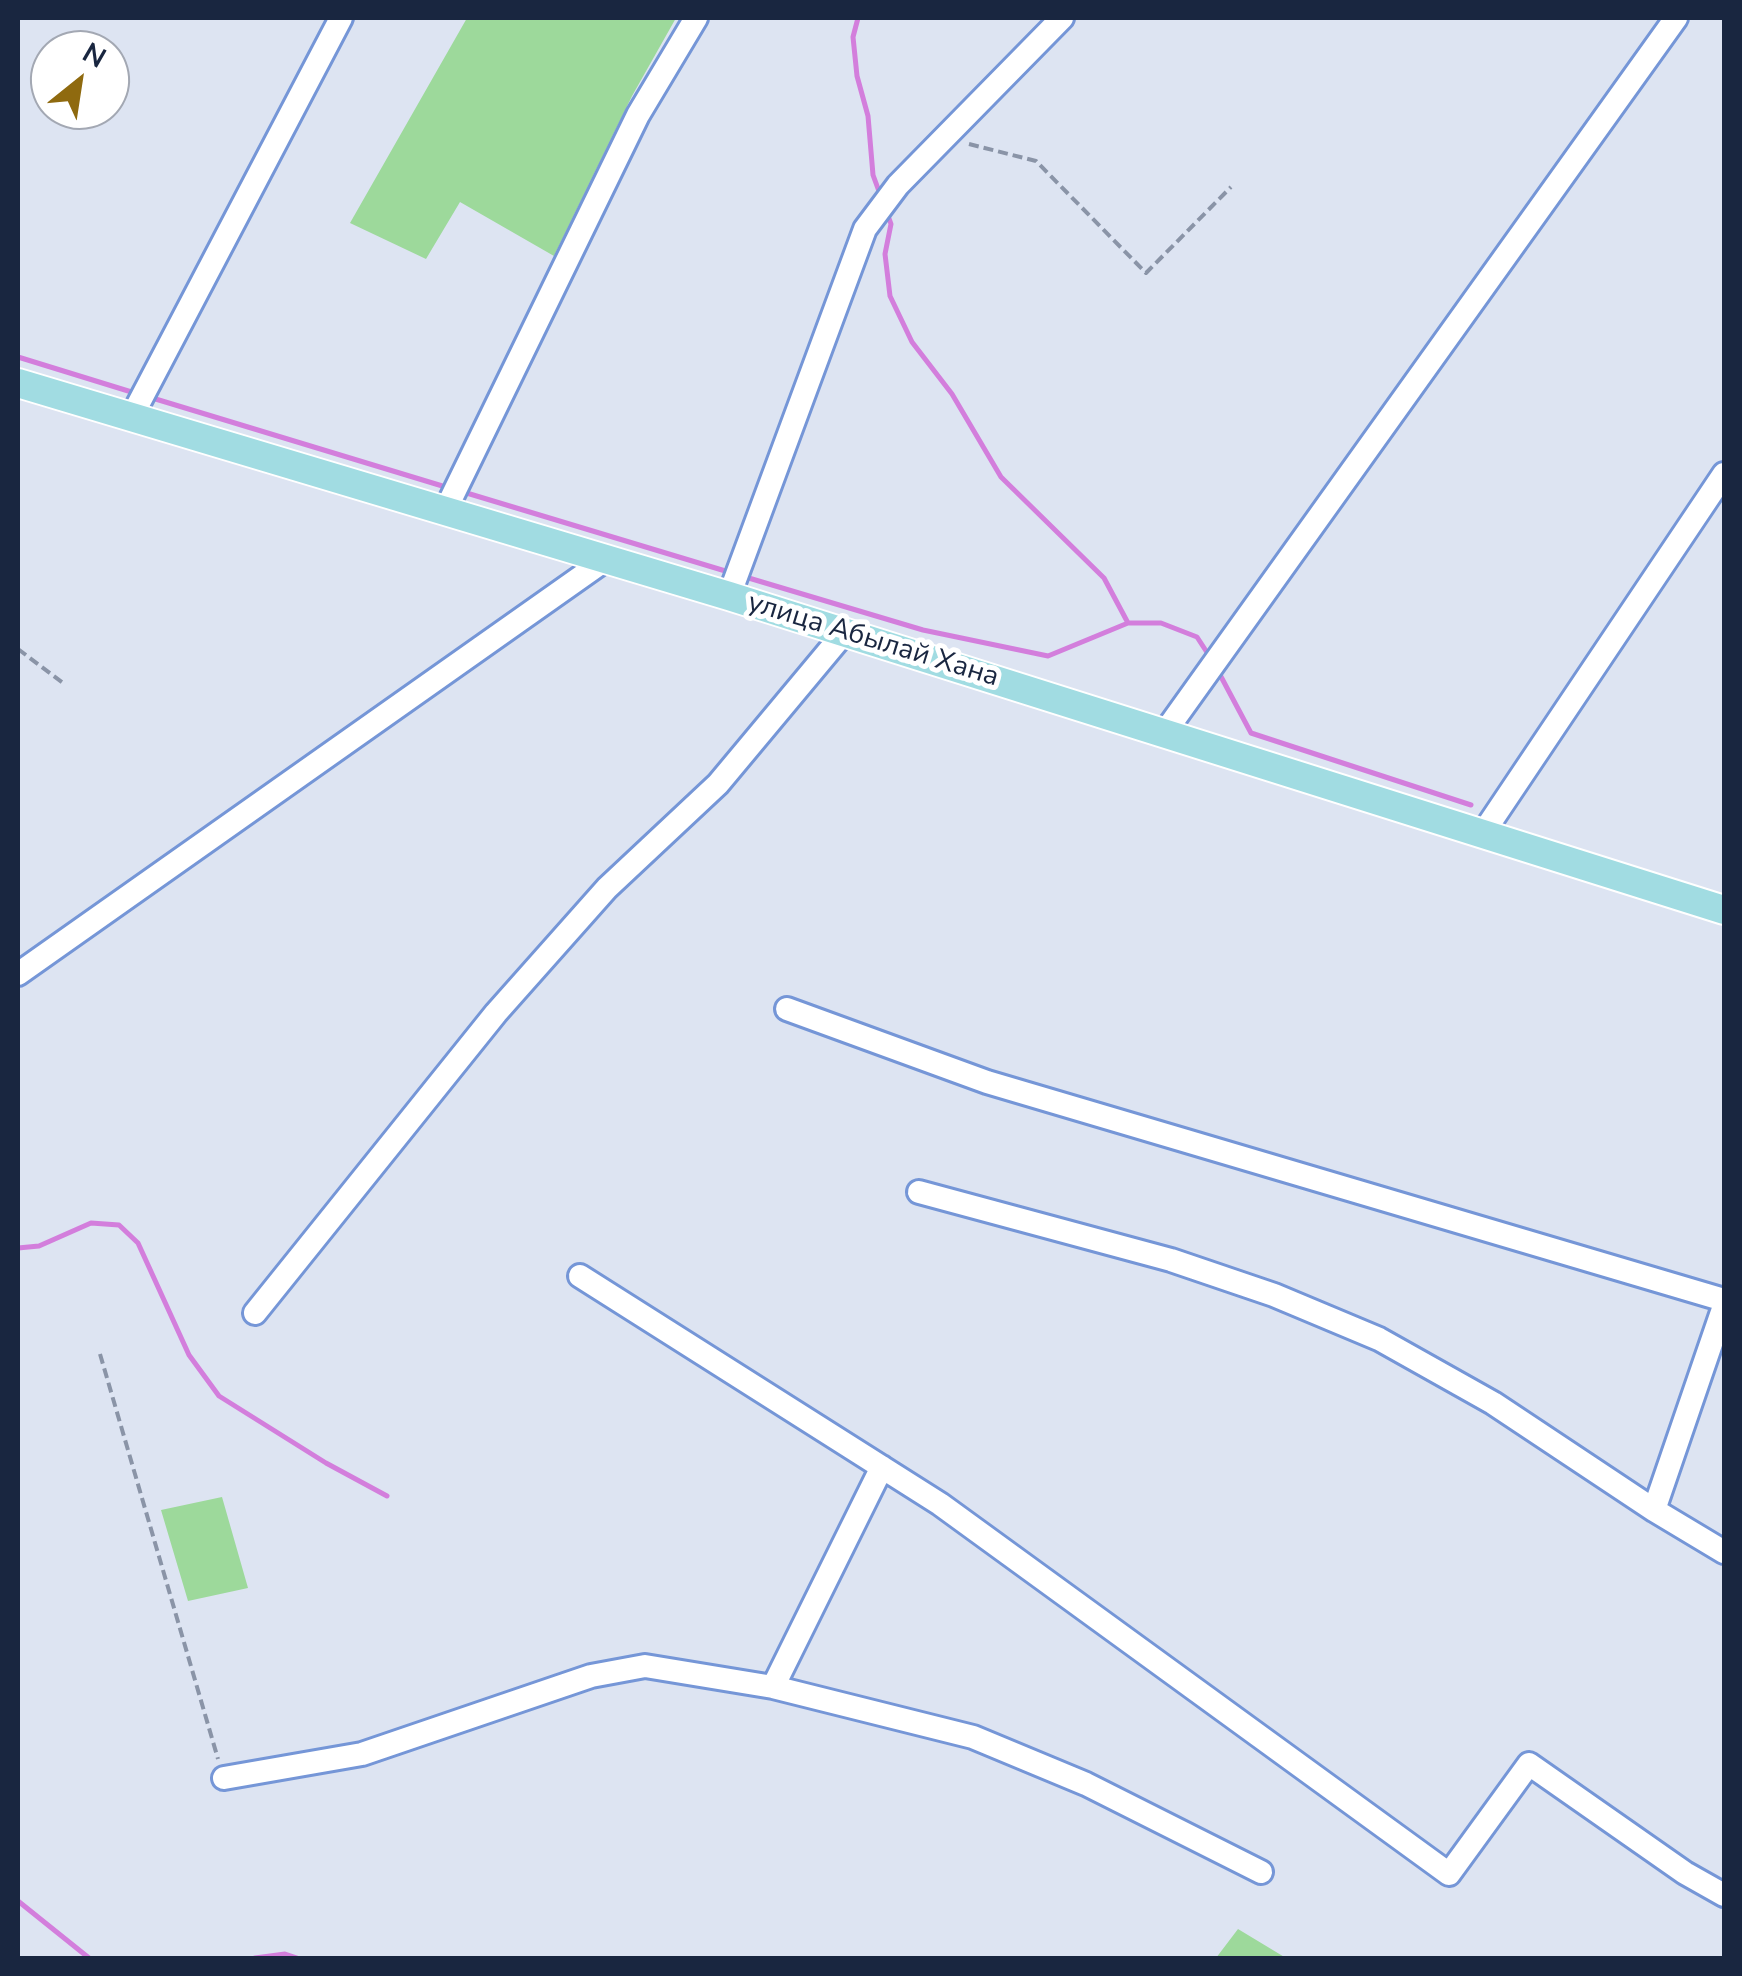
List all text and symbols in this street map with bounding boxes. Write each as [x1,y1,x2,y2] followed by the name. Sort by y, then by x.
[30,30,130,130] north arrow
[75,34,113,77] text: N
[743,587,1003,695] street label: улица Абылай Хана

